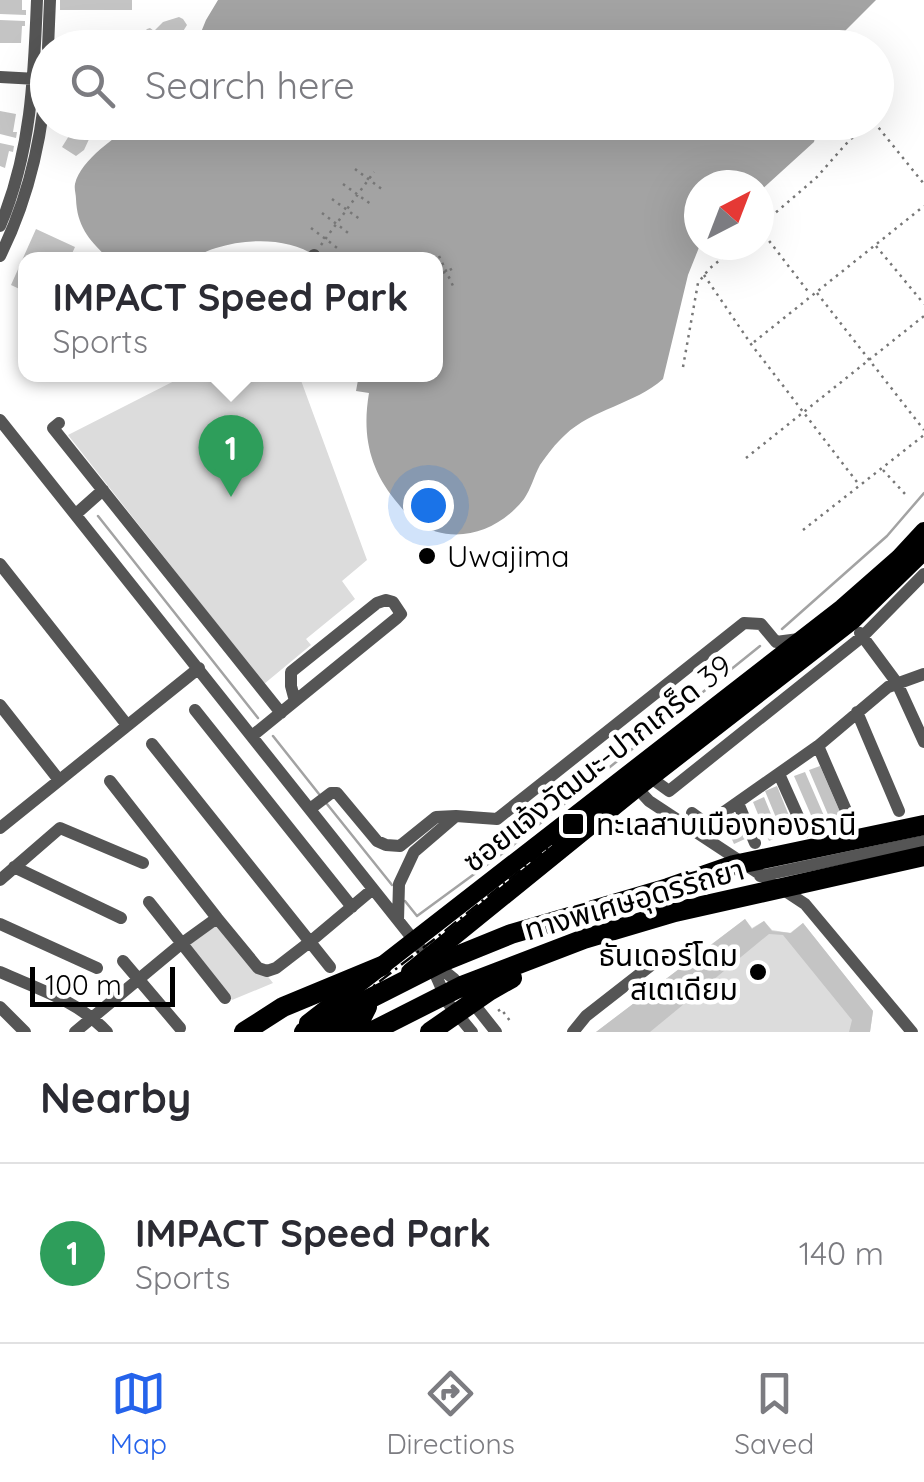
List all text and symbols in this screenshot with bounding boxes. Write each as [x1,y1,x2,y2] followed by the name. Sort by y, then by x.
[30,30,894,140] search box
[65,58,120,113] icon: search
[145,61,355,109] text: Search here
[684,170,774,260] north arrow
[18,252,443,382] popup
[53,273,408,321] text: IMPACT Speed Park
[53,321,148,361] text: Sports
[198,414,264,497] pin: 1
[403,480,454,531] your location
[447,537,569,575] place label: Uwajima
[416,545,438,567] marker: Uwajima
[455,646,739,880] street label: ซอยแจ้งวัฒนะ-ปากเกร็ด 39
[596,805,857,843] place label: ทะเลสาบเมืองทองธานี
[560,811,586,837] marker: ทะเลสาบเมืองทองธานี
[520,849,748,949] street label: ทางพิเศษอุดรรัถยา
[599,936,738,1008] place label: ธันเดอร์โดม สเตเดียม
[747,961,769,983] marker: ธันเดอร์โดม สเตเดียม
[30,962,175,1006] scale bar
[45,967,122,1002] text: 100 m
[40,1071,191,1124] text: Nearby
[135,1209,491,1257] text: IMPACT Speed Park
[66,1233,79,1273] text: 1
[799,1233,884,1273] text: 140 m
[135,1257,231,1297] text: Sports
[110,1366,167,1461] tab: Map
[386,1366,515,1461] tab: Directions
[734,1366,814,1461] tab: Saved

